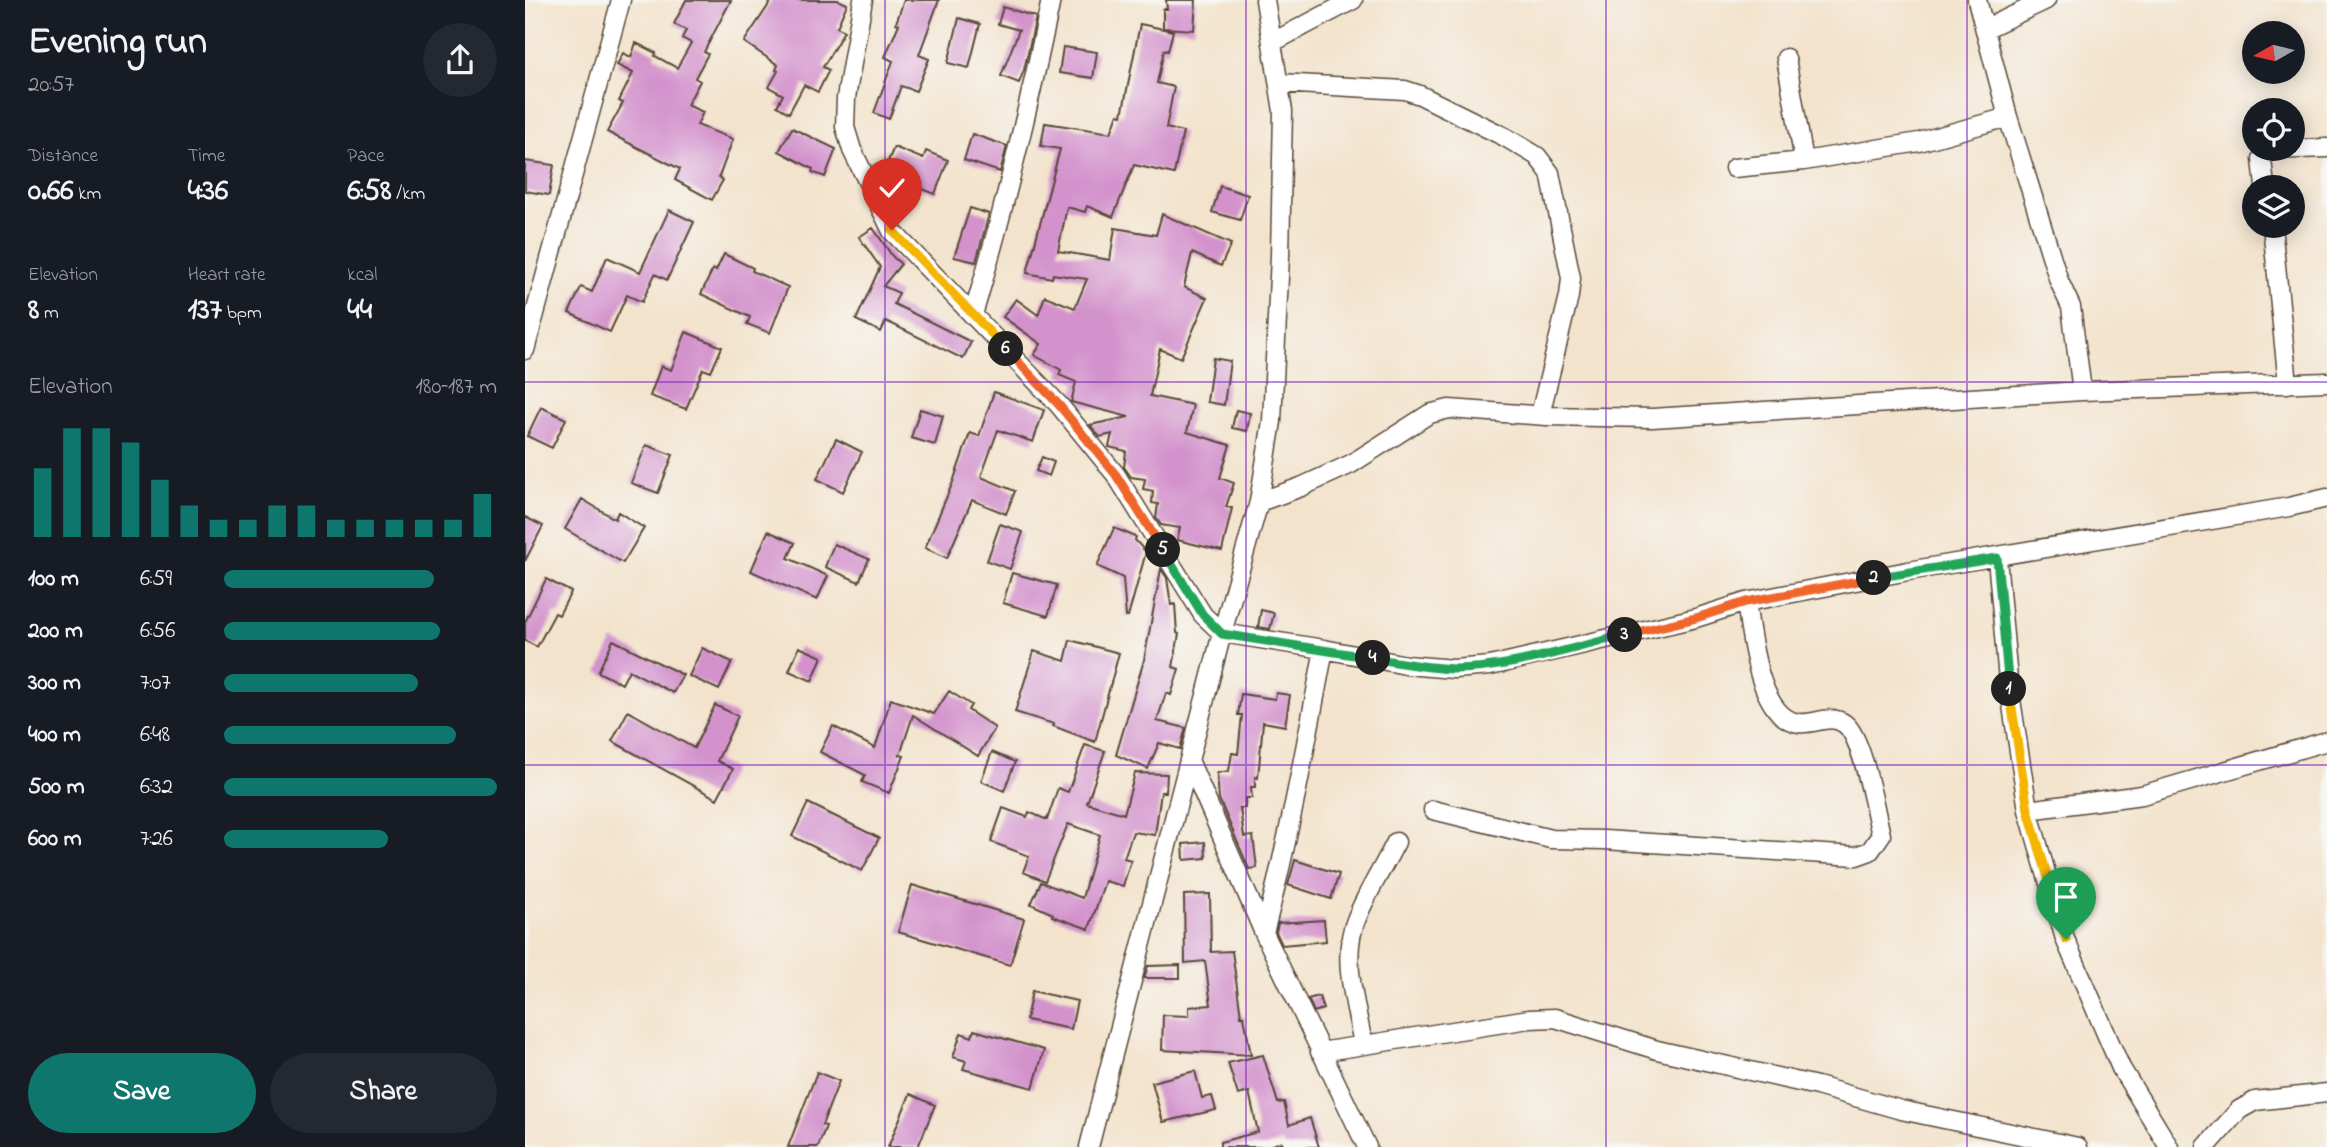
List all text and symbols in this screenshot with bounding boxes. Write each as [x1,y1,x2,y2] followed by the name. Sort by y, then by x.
[28,15,207,71] text: Evening run
[2242,21,2305,84] north arrow
[2242,21,2305,238] map controls
[423,23,497,97] button: share
[28,69,74,102] text: 20:57
[2242,98,2305,161] button: locate
[28,143,98,170] text: Distance
[188,143,225,170] text: Time
[347,143,384,170] text: Pace
[862,158,922,230] pin
[873,169,911,207] icon: check
[28,170,73,214] text: 0.66
[188,170,228,214] text: 4:36
[347,170,392,214] text: 6:58
[2242,175,2305,238] button: layers
[73,181,101,208] text: km
[392,181,425,208] text: /km
[28,262,98,289] text: Elevation
[188,262,266,289] text: Heart rate
[347,262,378,289] text: kcal
[28,289,39,333] text: 8
[188,289,222,333] text: 137
[347,289,372,333] text: 44
[39,300,59,327] text: m
[222,300,262,327] text: bpm
[988,332,1023,366] pin: 6
[1001,335,1010,362] text: 6
[28,371,113,404] text: Elevation
[415,371,497,404] text: 180–187 m
[1145,532,1181,568] pin: 5
[1157,536,1168,563] text: 5
[1857,560,1891,596] pin: 2
[28,563,79,596] text: 100 m
[140,563,172,596] text: 6:59
[1869,564,1878,591] text: 2
[28,615,83,648] text: 200 m
[140,615,175,648] text: 6:56
[1607,618,1643,652] pin: 3
[1621,621,1628,648] text: 3
[1355,640,1391,676] pin: 4
[1369,644,1376,671] text: 4
[28,667,81,700] text: 300 m
[140,667,171,700] text: 7:07
[1991,672,2027,706] pin: 1
[2005,675,2012,702] text: 1
[28,719,81,752] text: 400 m
[140,719,170,752] text: 6:48
[28,771,85,804] text: 500 m
[140,771,173,804] text: 6:32
[28,823,82,856] text: 600 m
[140,823,173,856] text: 7:26
[2036,867,2096,939] pin
[2047,878,2085,916] icon: arrive
[28,1053,256,1133] button: Save
[270,1053,497,1133] button: Share

